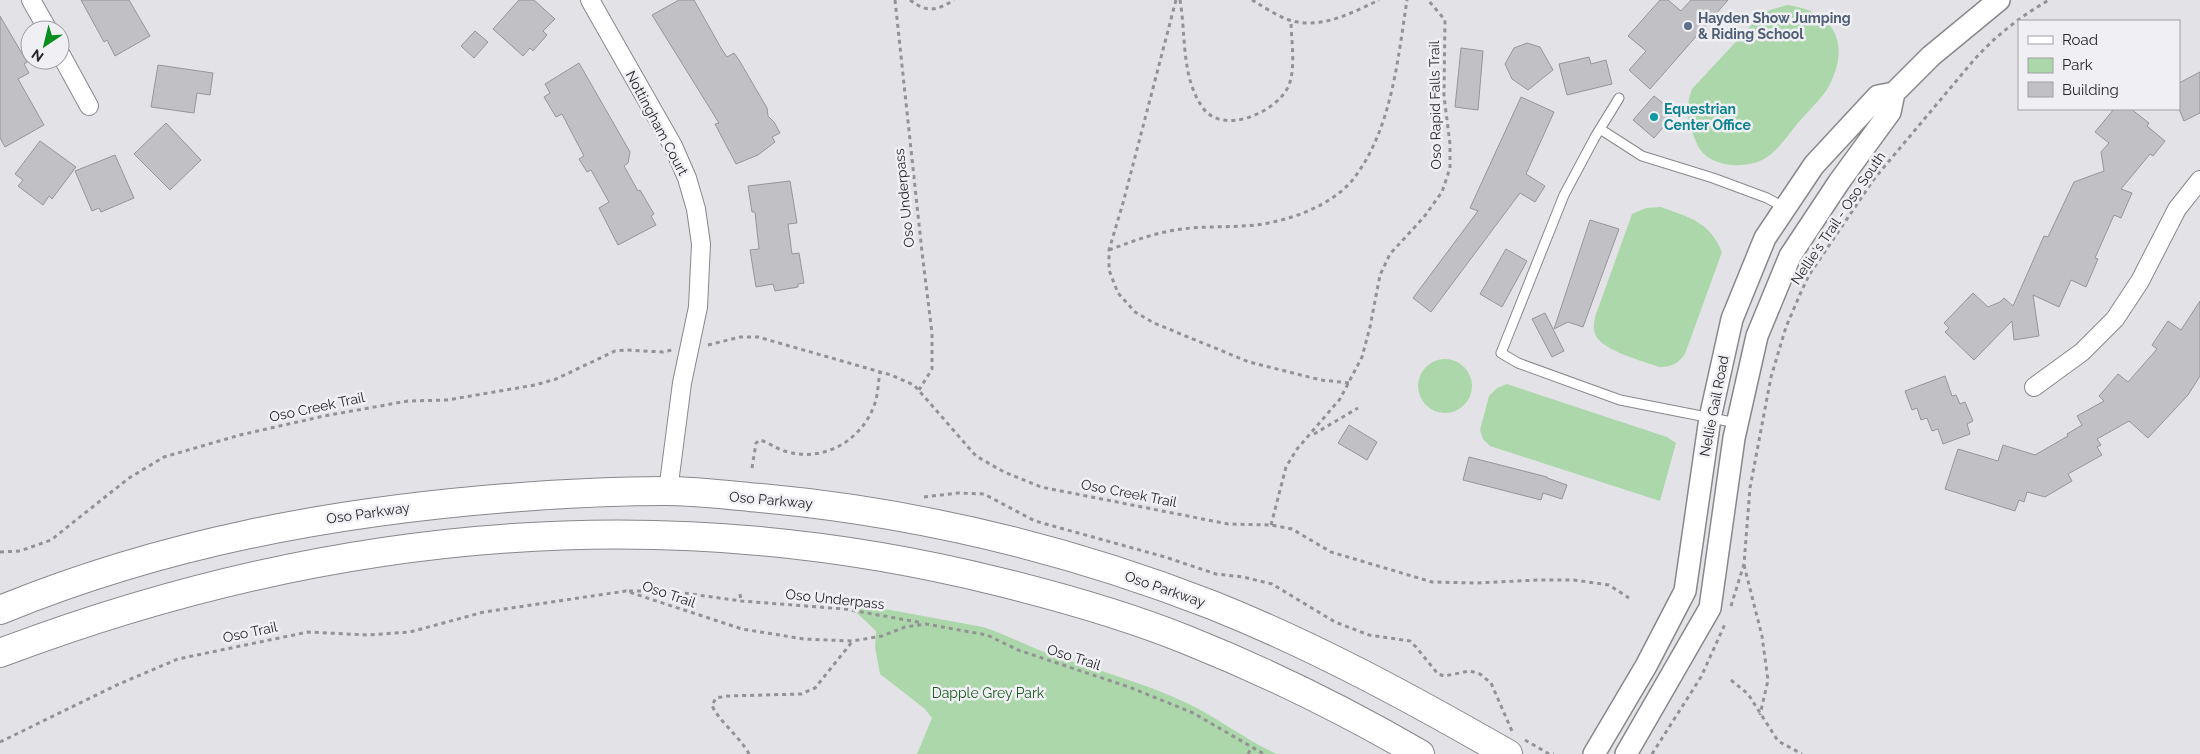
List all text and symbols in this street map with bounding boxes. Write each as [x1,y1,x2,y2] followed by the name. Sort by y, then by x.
[1698,10,1851,42] place label: Hayden Show Jumping & Riding School
[20,20,70,70] north arrow
[1682,20,1694,32] marker: Hayden Show Jumping & Riding School
[2018,20,2180,110] legend
[2062,31,2098,49] text: Road
[1426,40,1444,170] street label: Oso Rapid Falls Trail
[29,46,47,65] text: N
[2062,56,2093,74] text: Park
[623,68,691,178] street label: Nottingham Court
[2062,81,2119,99] text: Building
[1664,101,1752,133] place label: Equestrian Center Office
[1648,111,1660,123] marker: Equestrian Center Office
[891,147,917,248] street label: Oso Underpass
[1788,149,1888,287] street label: Nellie's Trail - Oso South
[1696,354,1732,458] street label: Nellie Gail Road
[268,389,366,425] street label: Oso Creek Trail
[1080,476,1178,510] street label: Oso Creek Trail
[728,488,814,512] street label: Oso Parkway
[325,499,411,527] street label: Oso Parkway
[1123,568,1208,610] street label: Oso Parkway
[640,577,698,611] street label: Oso Trail
[785,586,886,612] street label: Oso Underpass
[221,618,279,646] street label: Oso Trail
[1045,641,1103,673] street label: Oso Trail
[932,685,1045,701] park label: Dapple Grey Park

